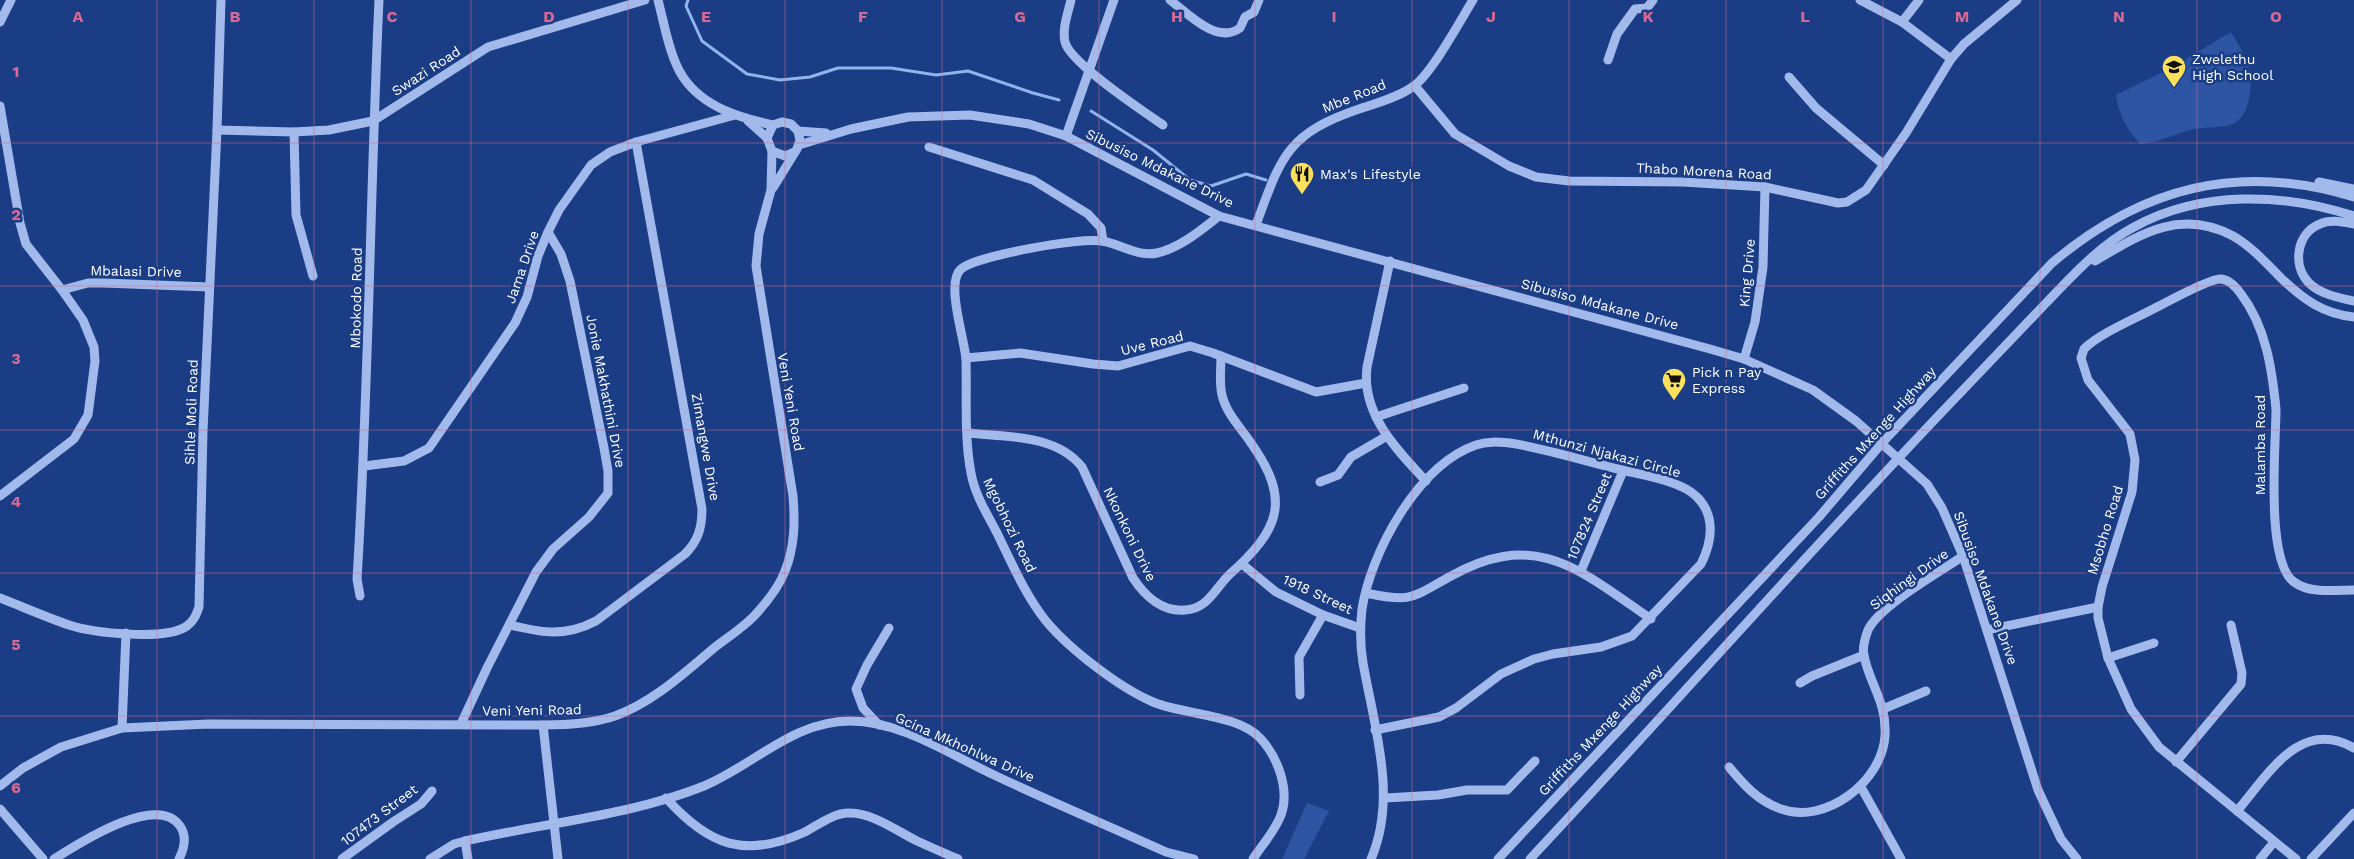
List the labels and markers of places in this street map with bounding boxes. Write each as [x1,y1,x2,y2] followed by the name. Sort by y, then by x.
[2192,51,2274,83] place label: Zwelethu High School
[2161,54,2187,88] school or university icon: Zwelethu High School
[1289,161,1315,195] restaurant icon: Max's Lifestyle
[1320,166,1421,182] place label: Max's Lifestyle
[1692,364,1762,396] place label: Pick n Pay Express
[1661,367,1687,401] supermarket icon: Pick n Pay Express

